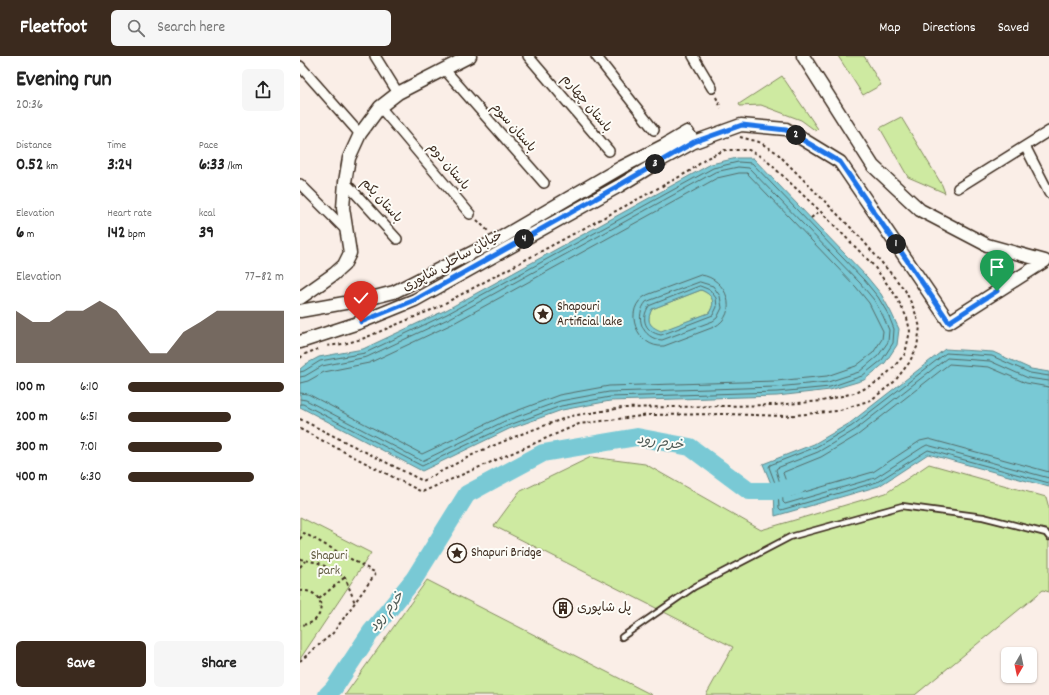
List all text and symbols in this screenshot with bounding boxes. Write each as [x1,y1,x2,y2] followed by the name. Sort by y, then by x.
[111,10,391,46] search box
[20,15,87,42] text: Fleetfoot
[125,17,147,39] icon: search
[157,17,225,39] text: Search here
[879,18,901,38] text: Map
[923,18,976,38] text: Directions
[998,18,1029,38] text: Saved
[16,65,112,96] text: Evening run
[242,69,284,111] button: share
[556,71,616,137] street label: باستان چهارم
[16,96,43,115] text: 20:36
[486,99,540,157] street label: باستان سوم
[786,125,806,145] pin: 2
[794,127,798,143] text: 2
[16,138,52,154] text: Distance
[107,138,126,154] text: Time
[199,138,218,154] text: Pace
[422,139,474,195] street label: باستان دوم
[16,154,43,178] text: 0.52
[107,154,132,178] text: 3:24
[199,154,225,178] text: 6:33
[645,154,665,174] pin: 3
[653,156,657,172] text: 3
[43,159,58,175] text: km
[225,159,243,175] text: /km
[356,174,406,228] street label: باستان یکم
[16,206,54,222] text: Elevation
[107,206,152,222] text: Heart rate
[199,206,215,222] text: kcal
[16,222,24,246] text: 6
[107,222,126,246] text: 142
[199,222,214,246] text: 39
[24,227,34,243] text: m
[126,227,145,243] text: bpm
[399,227,507,297] street label: خیابان ساحلی شاپوری
[514,229,534,249] pin: 4
[522,231,526,247] text: 4
[886,234,906,254] pin: 1
[895,236,897,252] text: 1
[980,250,1014,291] pin
[986,256,1008,278] icon: arrive
[16,268,61,287] text: Elevation
[245,268,284,287] text: 77–82 m
[344,281,378,322] pin
[350,287,372,309] icon: check
[557,298,622,332] place label: Shapouri Artificial lake
[532,303,554,325] place icon: Shapouri Artificial lake
[16,378,45,397] text: 100 m
[80,378,98,397] text: 6:10
[16,408,48,427] text: 200 m
[80,408,97,427] text: 6:51
[636,430,685,456] water label: خرم رود
[16,438,48,457] text: 300 m
[80,438,97,457] text: 7:01
[16,468,47,487] text: 400 m
[80,468,101,487] text: 6:30
[446,542,468,564] place icon: Shapuri Bridge
[471,544,542,563] place label: Shapuri Bridge
[311,547,348,581] park label: Shapuri park
[365,587,410,636] water label: خرم رود
[552,597,574,619] building icon: پل شاپوری
[577,599,631,618] place label: پل شاپوری
[16,641,146,687] button: Save
[154,641,284,687] button: Share
[1001,647,1037,683] north arrow
[1001,647,1037,683] map controls

